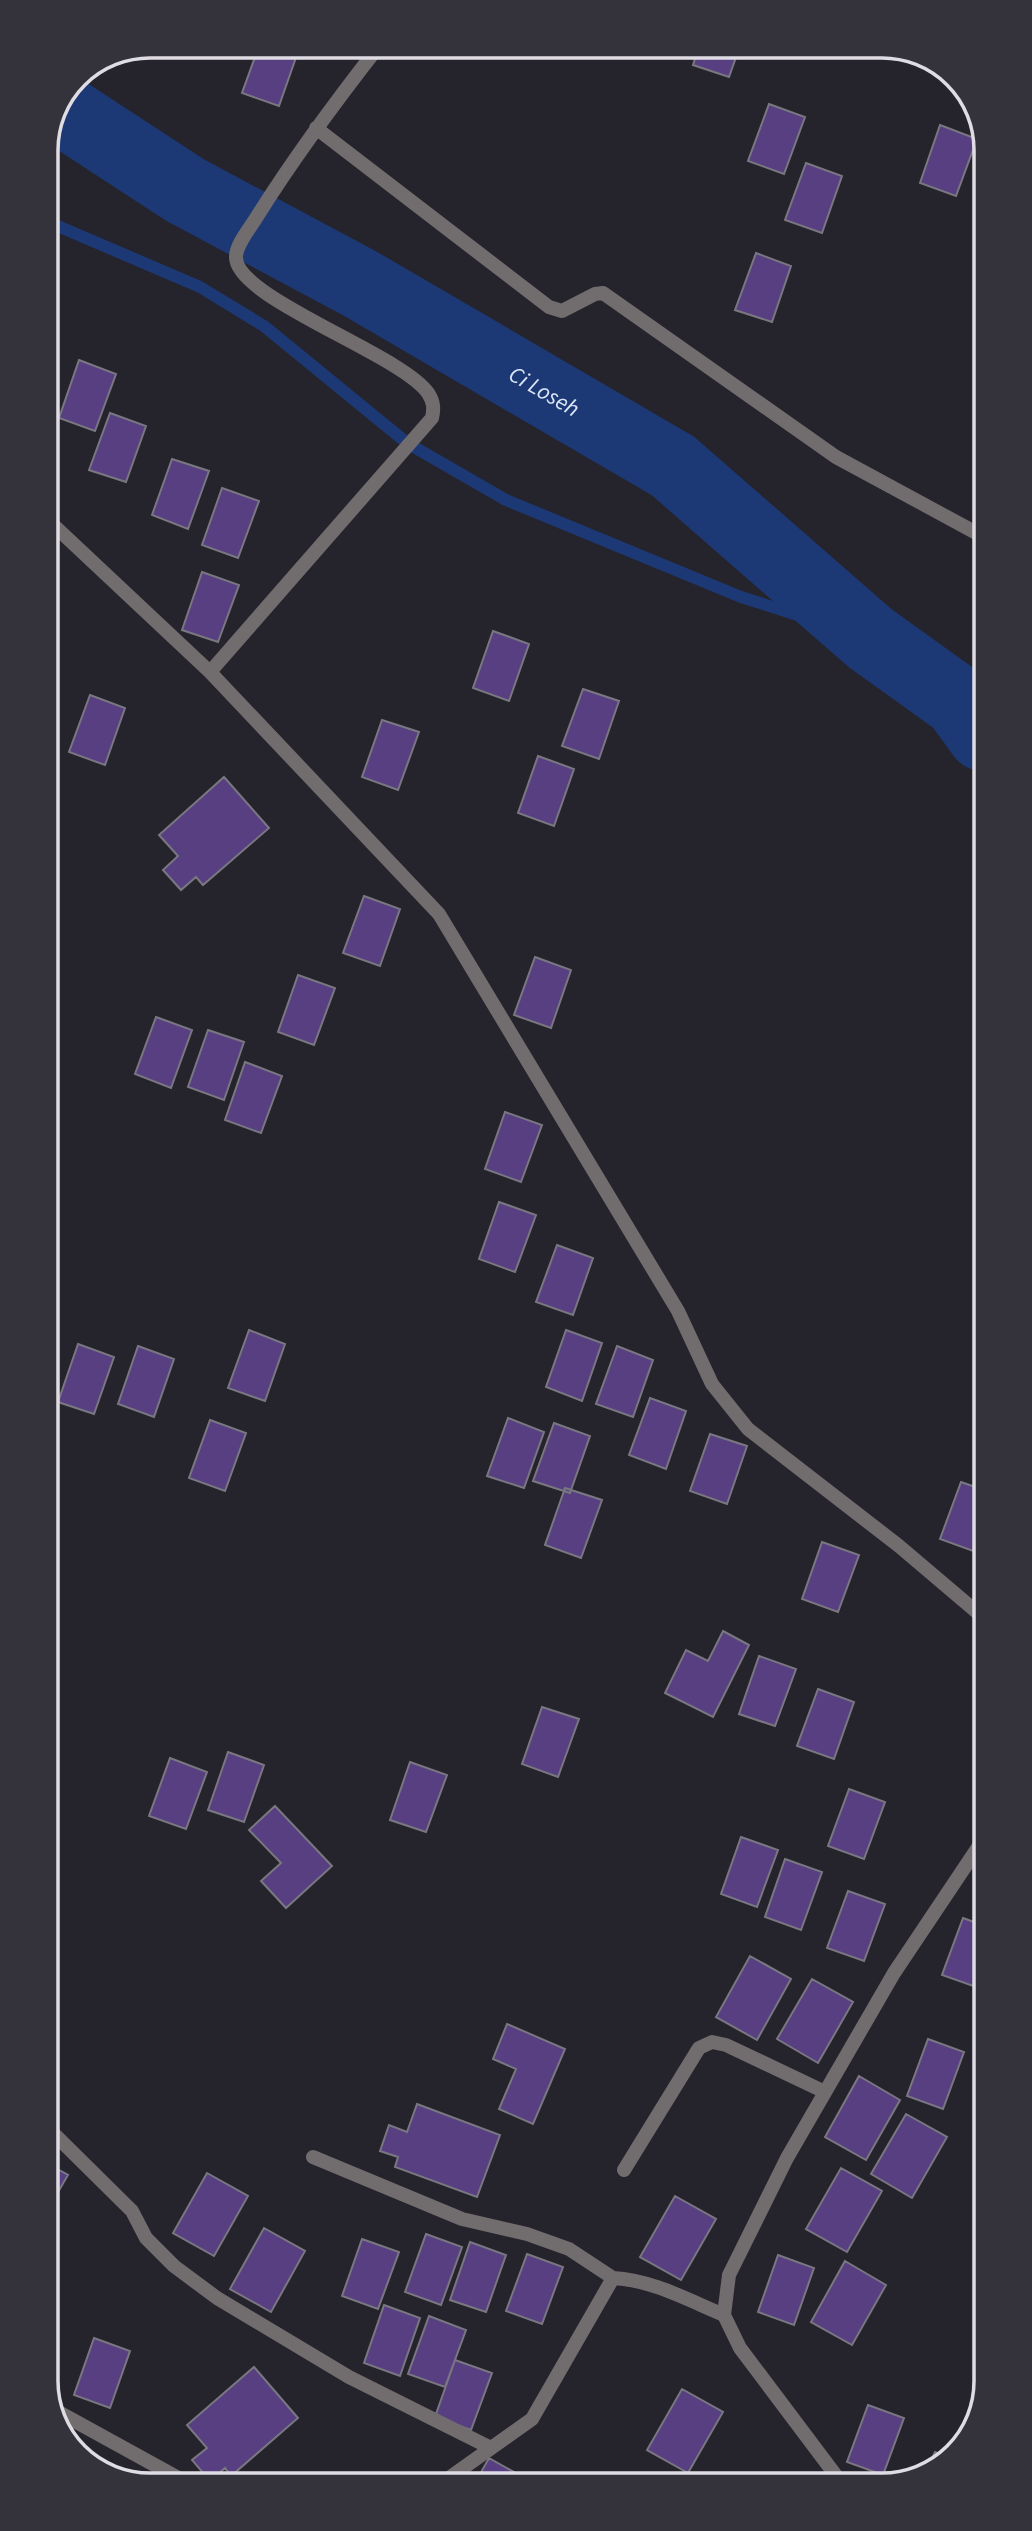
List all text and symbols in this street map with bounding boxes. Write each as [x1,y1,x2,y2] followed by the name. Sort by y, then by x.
[503,358,586,425] water label: Ci Loseh

